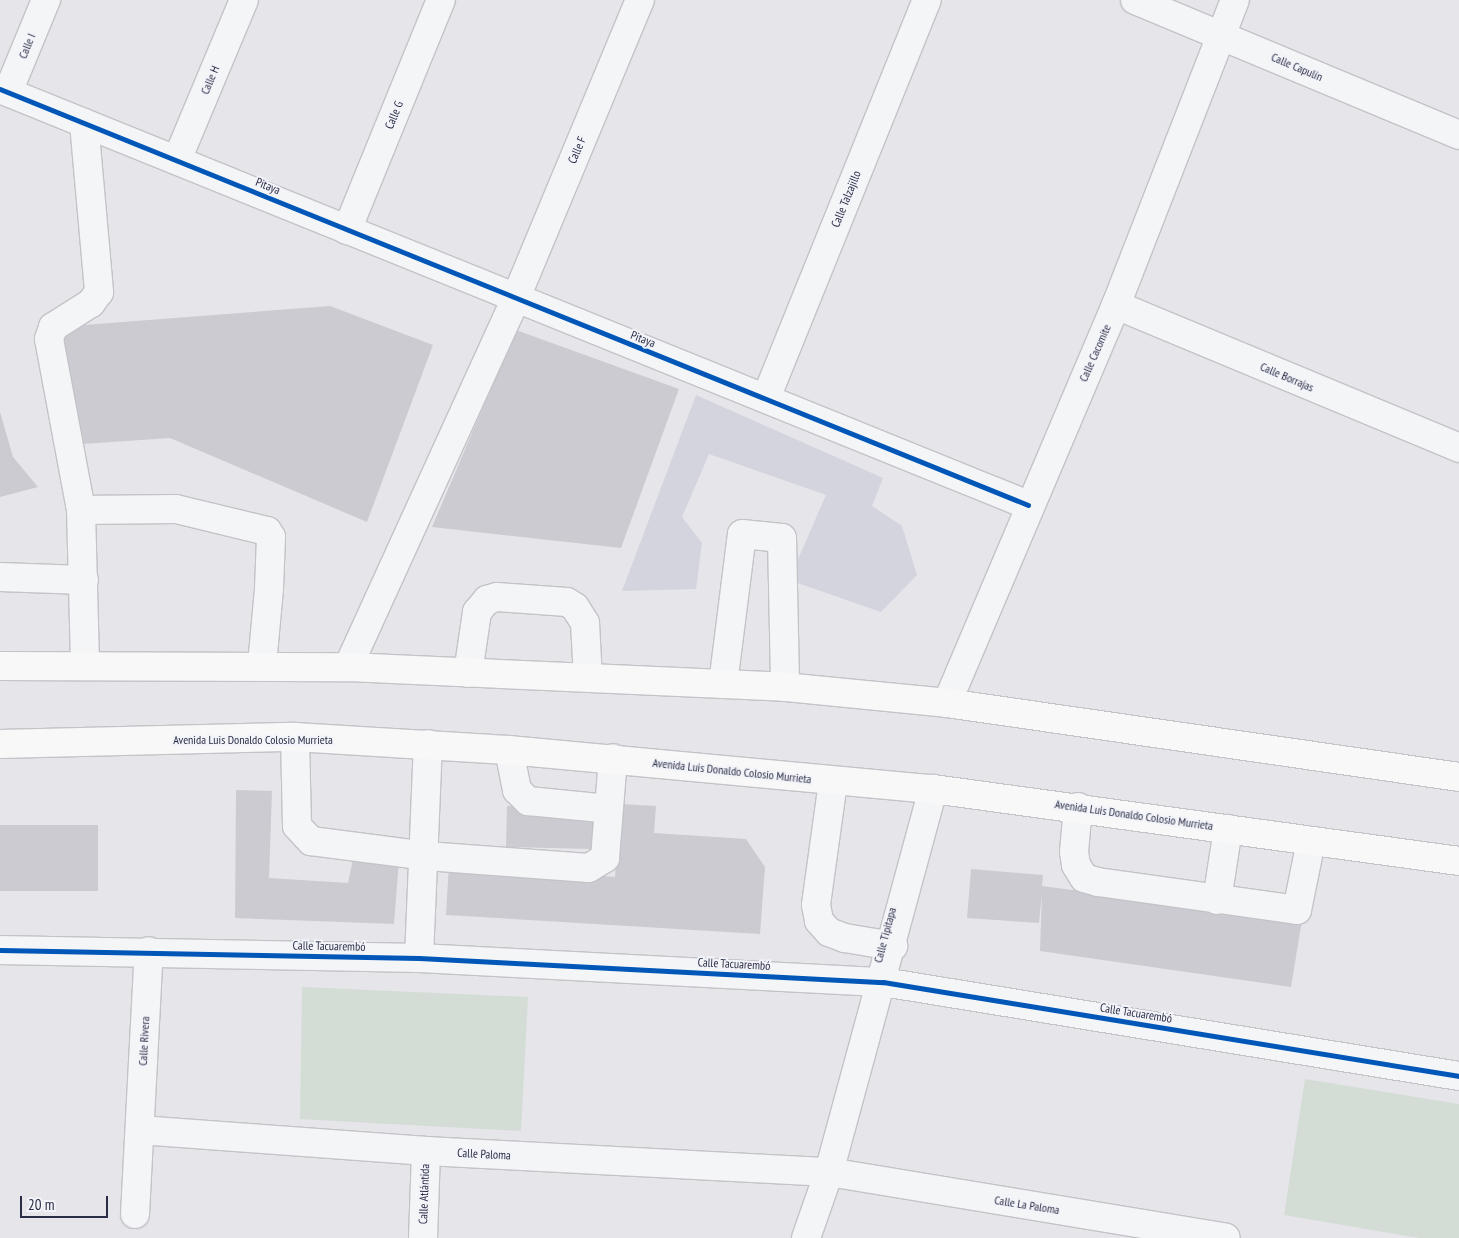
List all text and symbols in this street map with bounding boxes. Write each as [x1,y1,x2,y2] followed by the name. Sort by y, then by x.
[15,31,39,61] street label: Calle I
[1269,50,1325,84] street label: Calle Capulín
[198,64,222,96] street label: Calle H
[382,99,406,131] street label: Calle G
[565,134,589,166] street label: Calle F
[828,168,864,230] street label: Calle Talzajillo
[254,175,282,197] street label: Pitaya
[1076,322,1114,384] street label: Calle Cacomite
[629,328,657,350] street label: Pitaya
[1258,359,1316,395] street label: Calle Borrajas
[173,733,333,747] street label: Avenida Luis Donaldo Colosio Murrieta
[652,755,812,787] street label: Avenida Luis Donaldo Colosio Murrieta
[1054,797,1214,833] street label: Avenida Luis Donaldo Colosio Murrieta
[871,906,899,964] street label: Calle Tipitapa
[292,938,366,954] street label: Calle Tacuarembó
[697,955,771,973] street label: Calle Tacuarembó
[1099,1000,1173,1026] street label: Calle Tacuarembó
[136,1016,152,1066] street label: Calle Rivera
[457,1145,511,1163] street label: Calle Paloma
[416,1163,432,1225] street label: Calle Atlántida
[22,1186,110,1218] scale bar
[993,1193,1061,1217] street label: Calle La Paloma
[28,1195,54,1214] text: 20 m

